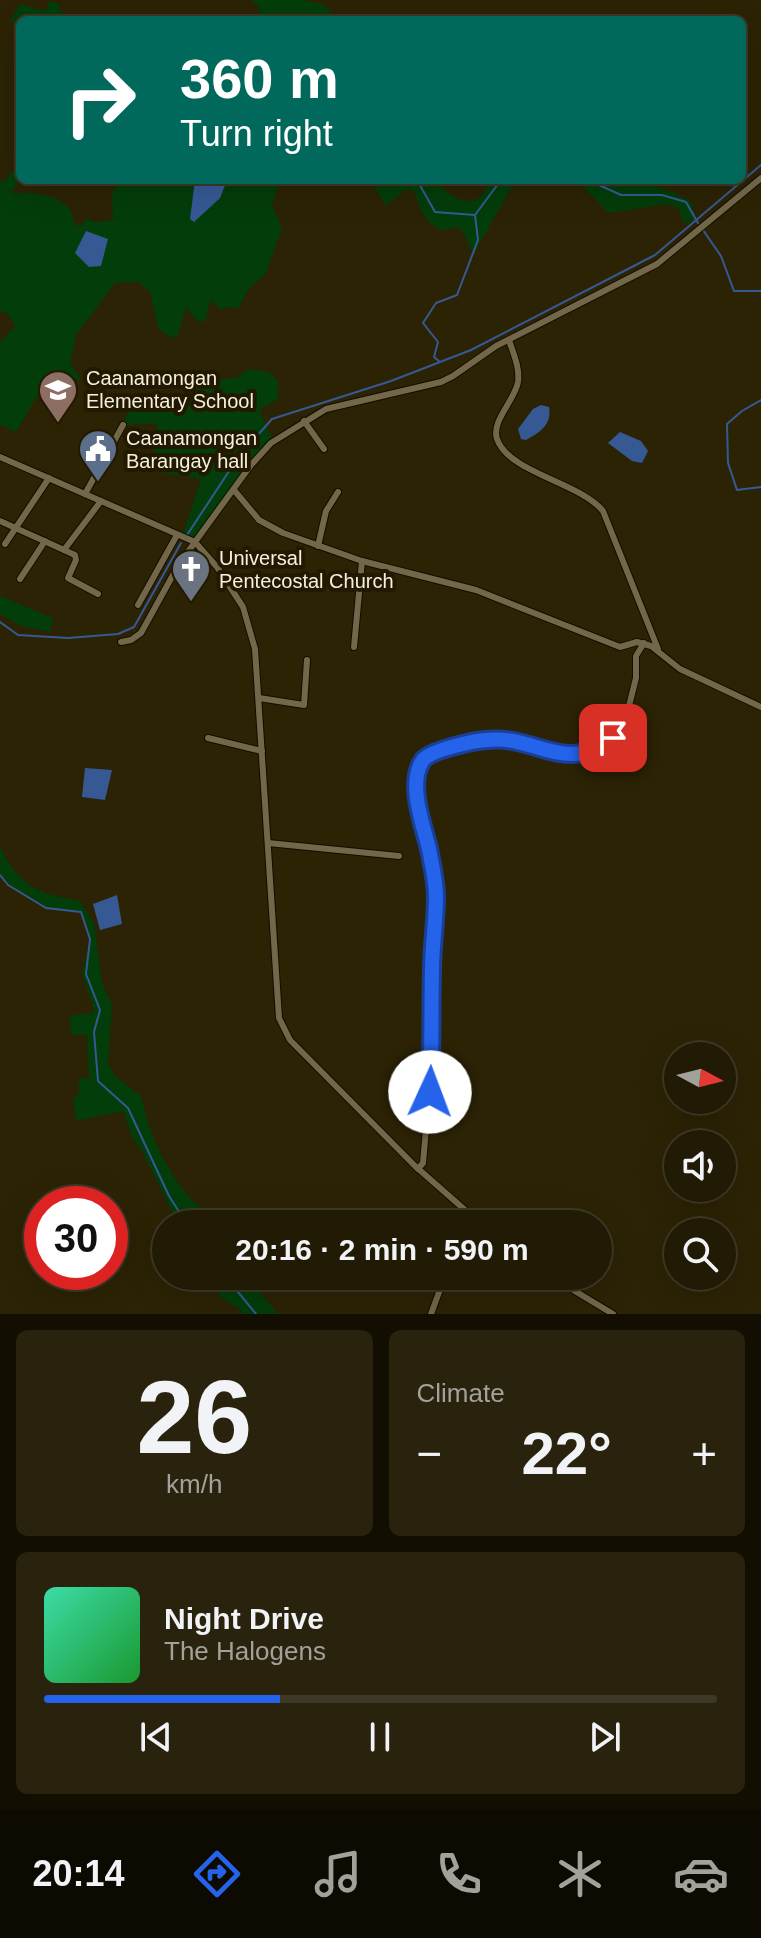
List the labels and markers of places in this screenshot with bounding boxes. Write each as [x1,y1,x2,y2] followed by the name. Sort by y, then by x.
[86,367,254,412] place label: Caanamongan Elementary School
[37,369,79,424] school or university icon: Caanamongan Elementary School
[126,427,257,472] place label: Caanamongan Barangay hall
[77,428,119,483] public building icon: Caanamongan Barangay hall
[219,547,394,592] place label: Universal Pentecostal Church
[170,548,212,603] church icon: Universal Pentecostal Church
[579,704,647,772] pin

